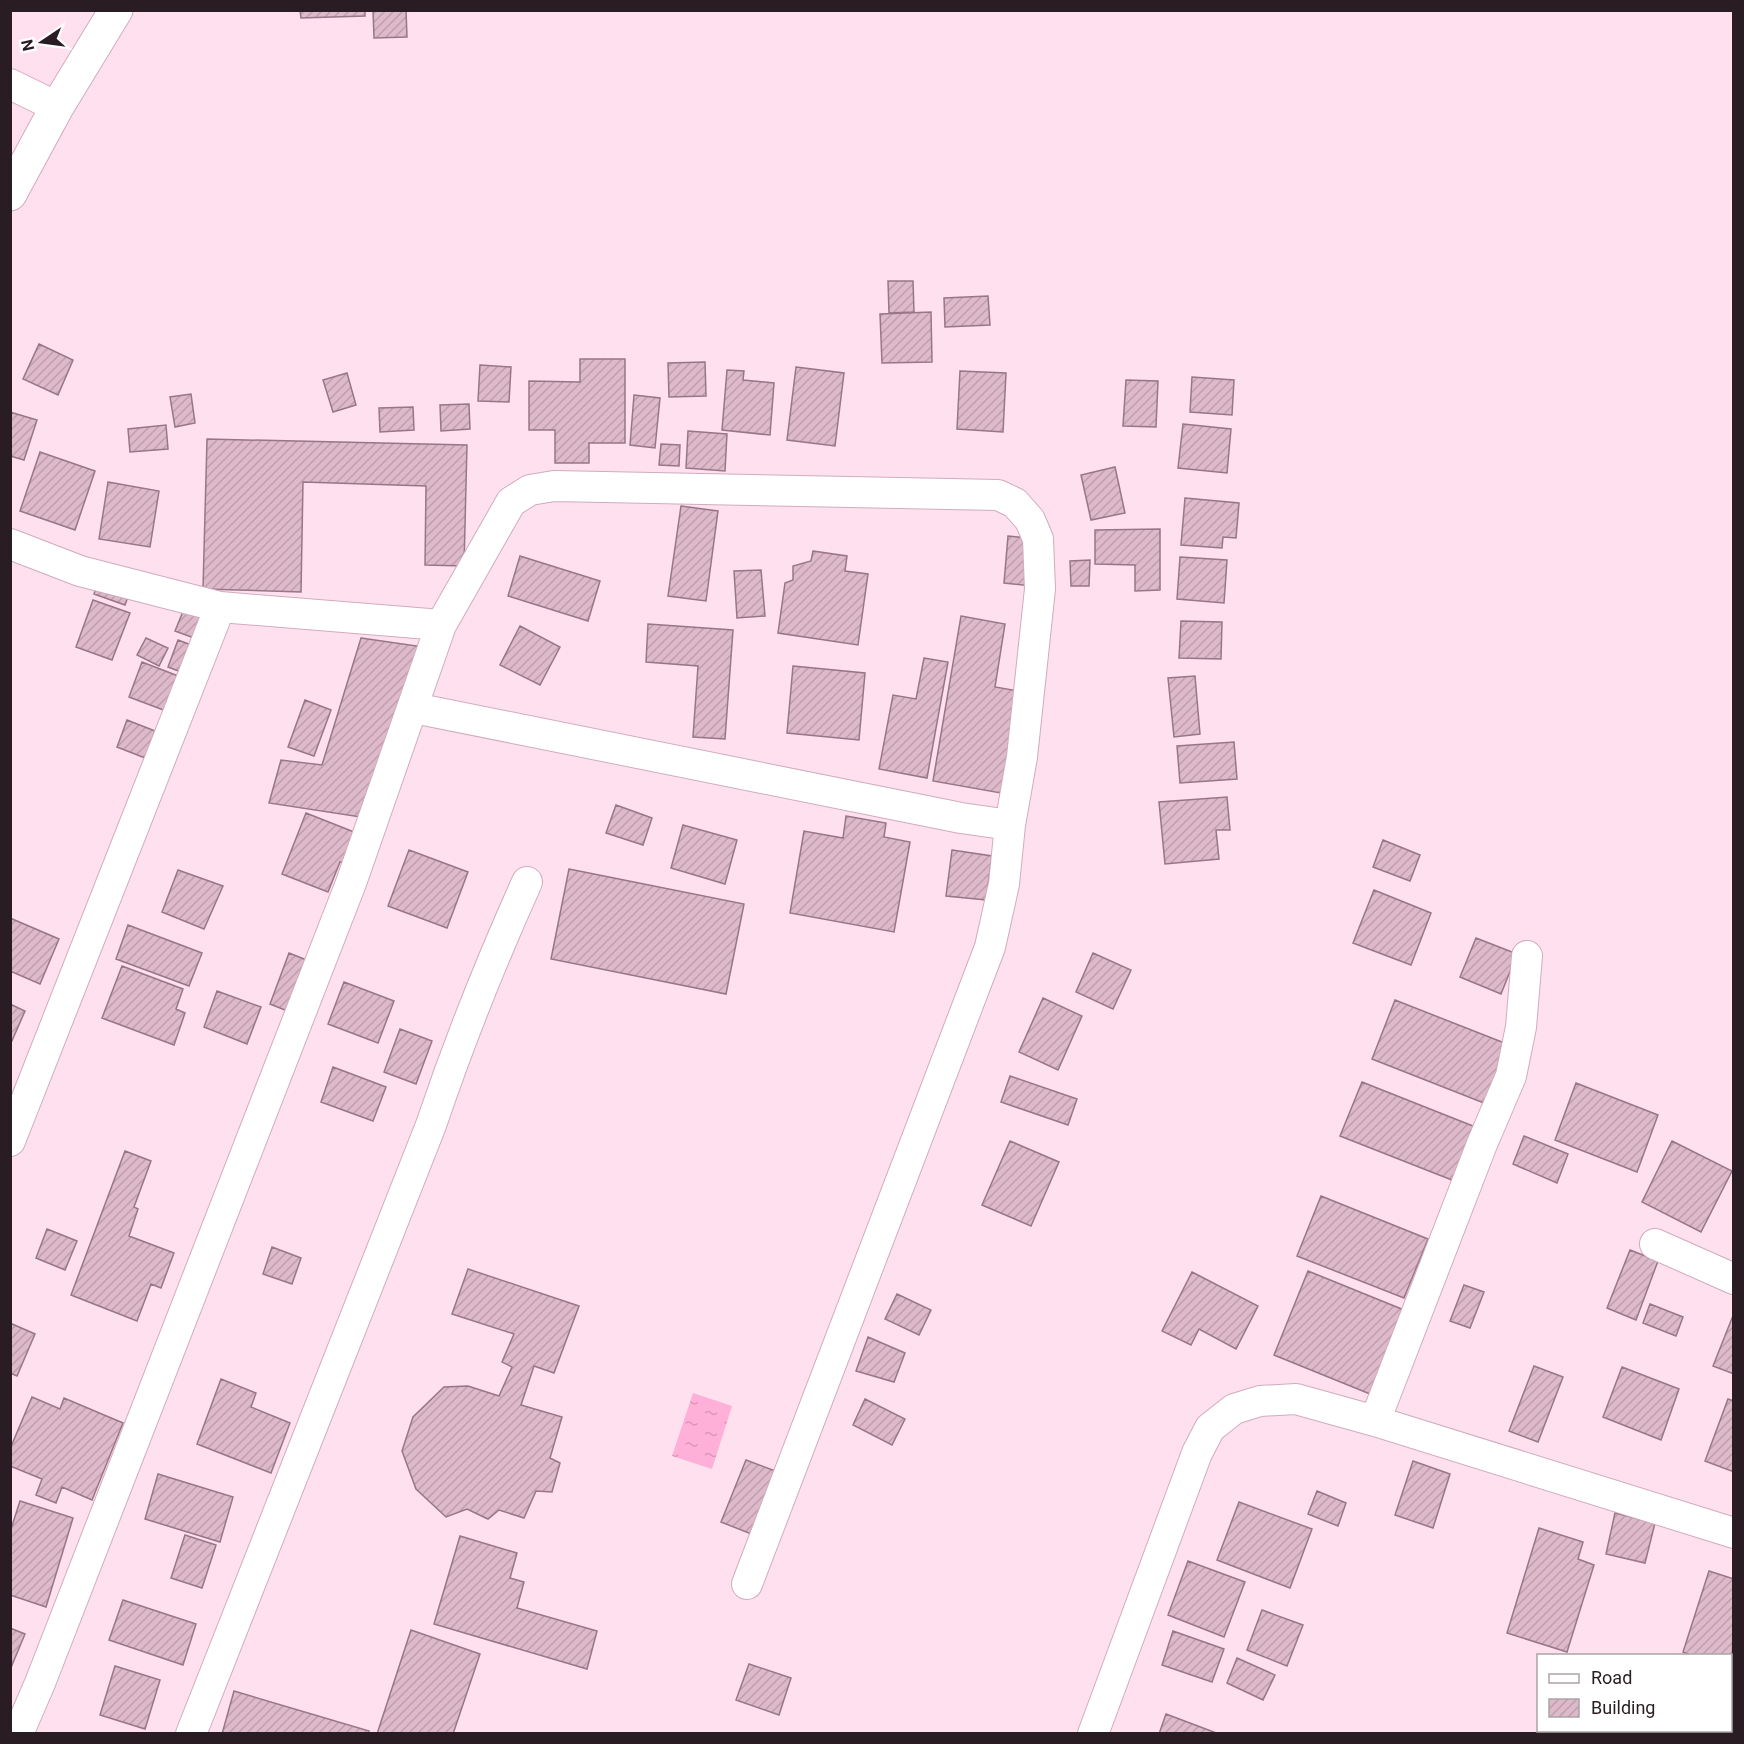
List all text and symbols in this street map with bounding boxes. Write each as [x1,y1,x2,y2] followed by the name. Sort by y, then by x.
[12,12,72,72] north arrow
[17,38,38,53] text: N
[1537,1654,1732,1732] legend
[1591,1667,1632,1688] text: Road
[1591,1697,1655,1718] text: Building

